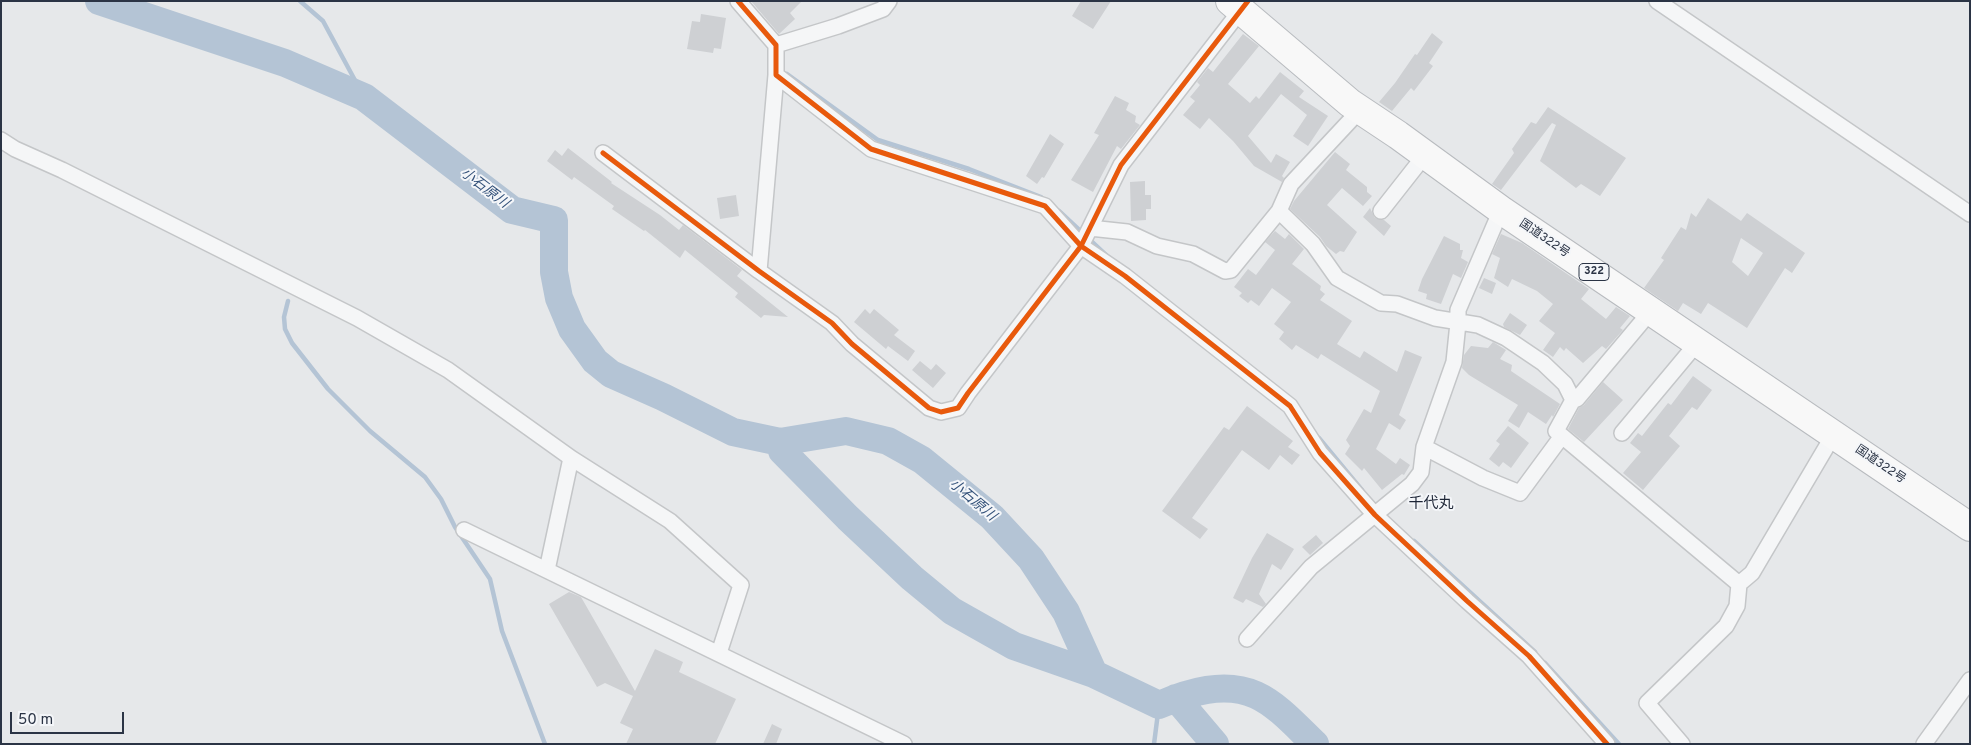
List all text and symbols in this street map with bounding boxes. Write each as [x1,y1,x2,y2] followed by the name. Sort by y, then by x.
[457,165,511,213] water label: 小石原川
[1516,217,1572,261] street label: 国道322号
[1579,264,1609,280] road number: 322
[1852,443,1908,487] street label: 国道322号
[945,477,999,525] water label: 小石原川
[1409,496,1453,514] district label: 千代丸
[12,702,126,734] scale bar
[18,711,53,730] text: 50 m

